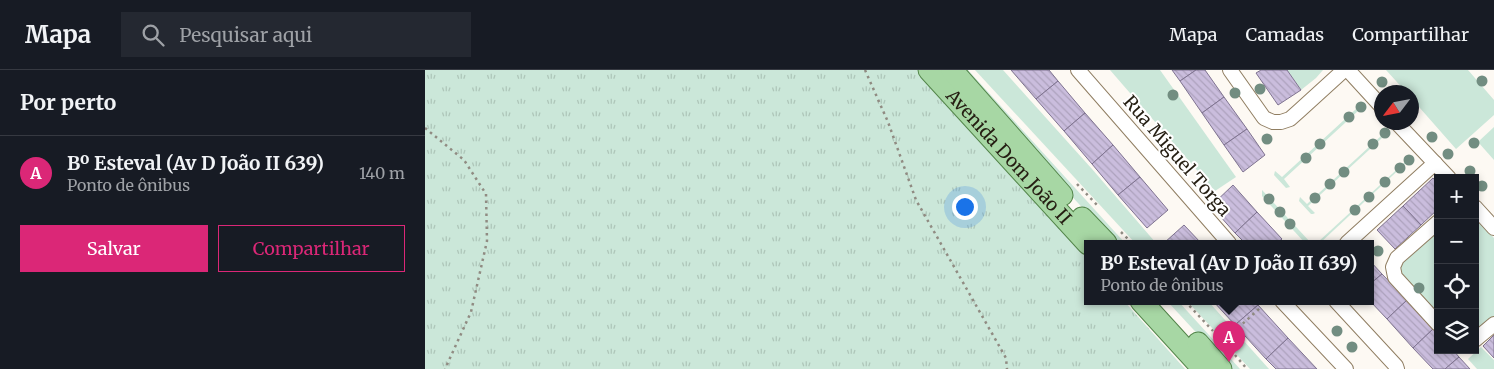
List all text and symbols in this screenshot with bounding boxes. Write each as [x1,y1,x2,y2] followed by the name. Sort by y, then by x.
[121,12,471,57] search box
[25,19,91,50] text: Mapa
[139,21,167,49] icon: search
[179,23,312,47] text: Pesquisar aqui
[1169,23,1218,46] text: Mapa
[1246,23,1324,46] text: Camadas
[1352,23,1469,46] text: Compartilhar
[941,84,1077,229] street label: Avenida Dom João II
[1374,85,1419,130] north arrow
[20,89,116,116] text: Por perto
[1119,90,1236,221] street label: Rua Miguel Torga
[67,151,324,175] text: Bº Esteval (Av D João II 639)
[30,163,42,183] text: A
[359,163,405,183] text: 140 m
[1434,174,1479,354] map controls
[1434,174,1479,219] button: +
[67,175,190,195] text: Ponto de ônibus
[952,194,978,220] your location
[1434,219,1479,264] button: −
[20,225,208,272] button: Salvar
[218,225,405,272] button: Compartilhar
[1084,240,1374,305] popup
[1101,251,1357,275] text: Bº Esteval (Av D João II 639)
[1434,264,1479,309] button: locate
[1101,275,1224,295] text: Ponto de ônibus
[1434,309,1479,354] button: layers
[1213,321,1245,362] pin: A

